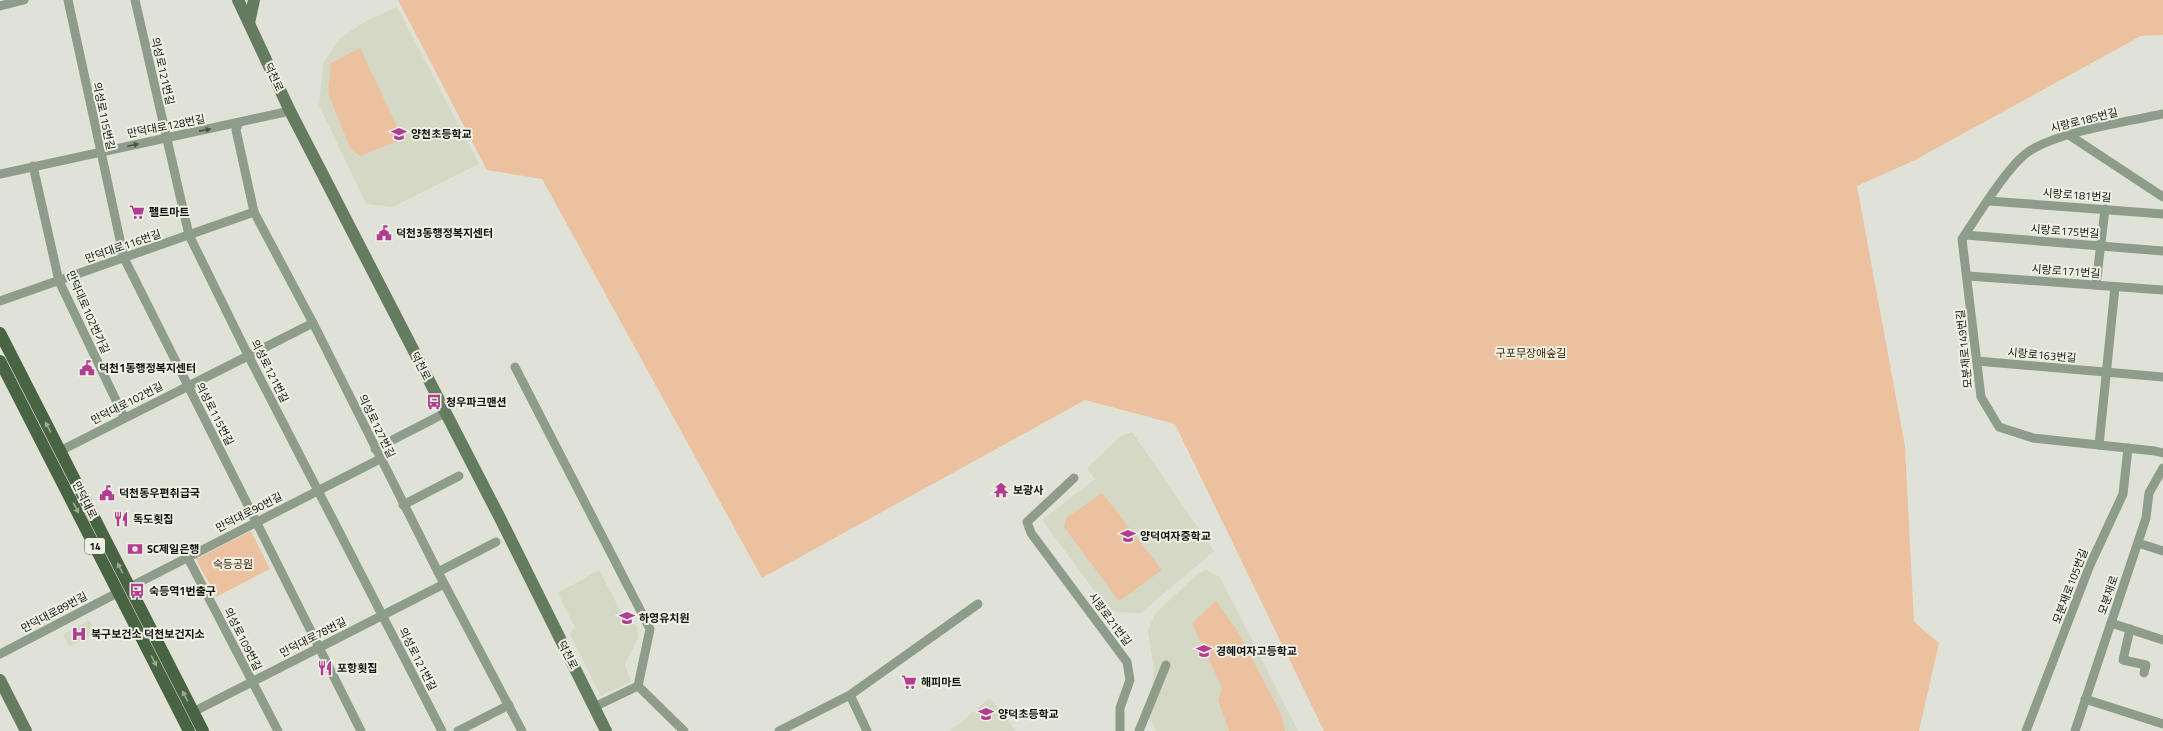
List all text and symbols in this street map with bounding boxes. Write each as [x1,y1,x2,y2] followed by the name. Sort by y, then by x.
[147,36,179,106] street label: 의성로121번길
[260,60,288,94] street label: 덕천로
[89,81,119,151] street label: 의성로115번길
[2049,104,2119,136] street label: 시랑로185번길
[126,111,206,141] street label: 만덕대로128번길
[390,125,408,143] school or university icon: 양천초등학교
[411,126,472,142] place label: 양천초등학교
[198,127,211,133] one-way arrow
[127,141,139,147] one-way arrow
[2042,185,2112,205] street label: 시랑로181번길
[128,203,146,221] supermarket icon: 펠트마트
[149,204,189,220] place label: 펠트마트
[2030,221,2100,241] street label: 시랑로175번길
[375,224,393,242] public building icon: 덕천3동행정복지센터
[396,225,493,241] place label: 덕천3동행정복지센터
[83,226,163,266] street label: 만덕대로116번길
[2031,261,2101,281] street label: 시랑로171번길
[63,268,113,356] street label: 만덕대로102번가길
[1952,309,1976,389] street label: 모분재로149번길
[247,337,293,405] street label: 의성로121번길
[2007,344,2077,366] street label: 시랑로163번길
[1496,345,1566,361] park label: 구포무장애숲길
[407,349,435,383] street label: 덕천로
[78,359,96,377] public building icon: 덕천1동행정복지센터
[99,360,196,376] place label: 덕천1동행정복지센터
[88,378,166,428] street label: 만덕대로102번길
[192,380,238,448] street label: 의성로115번길
[355,391,399,461] street label: 의성로127번길
[425,393,443,411] bus stop icon: 청우파크맨션
[446,394,507,410] place label: 청우파크맨션
[44,421,51,433] one-way arrow
[69,478,101,522] street label: 만덕대로
[992,481,1010,499] temple icon: 보광사
[1013,482,1043,498] place label: 보광사
[98,484,116,502] public building icon: 덕천동우편취급국
[119,485,200,501] place label: 덕천동우편취급국
[213,488,285,536] street label: 만덕대로90번길
[73,502,79,513] one-way arrow
[112,510,130,528] restaurant icon: 독도횟집
[133,511,173,527] place label: 독도횟집
[1119,527,1137,545] school or university icon: 양덕여자중학교
[1140,528,1211,544] place label: 양덕여자중학교
[85,538,105,554] road number: 14
[126,540,144,558] bank icon: SC제일은행
[147,541,199,557] place label: SC제일은행
[2048,546,2092,626] street label: 모분재로105번길
[213,556,253,572] park label: 숙등공원
[117,562,124,573] one-way arrow
[2094,573,2122,617] street label: 모분재로
[128,582,146,600] bus stop icon: 숙등역1번출구
[149,583,216,599] place label: 숙등역1번출구
[18,588,90,636] street label: 만덕대로89번길
[1085,589,1135,649] street label: 시랑로21번길
[220,605,266,673] street label: 의성로109번길
[618,609,636,627] school or university icon: 하영유치원
[639,610,690,626] place label: 하영유치원
[277,613,349,661] street label: 만덕대로78번길
[70,625,88,643] hospital icon: 북구보건소 덕천보건지소
[395,625,441,693] street label: 의성로121번길
[91,626,205,642] place label: 북구보건소 덕천보건지소
[554,638,582,672] street label: 덕천로
[1195,642,1213,660] school or university icon: 경혜여자고등학교
[1216,643,1297,659] place label: 경혜여자고등학교
[150,655,157,667] one-way arrow
[316,659,334,677] restaurant icon: 포항횟집
[337,660,377,676] place label: 포항횟집
[900,673,918,691] supermarket icon: 해피마트
[921,674,961,690] place label: 해피마트
[182,690,188,702] one-way arrow
[977,705,995,723] school or university icon: 양덕초등학교
[998,706,1059,722] place label: 양덕초등학교

